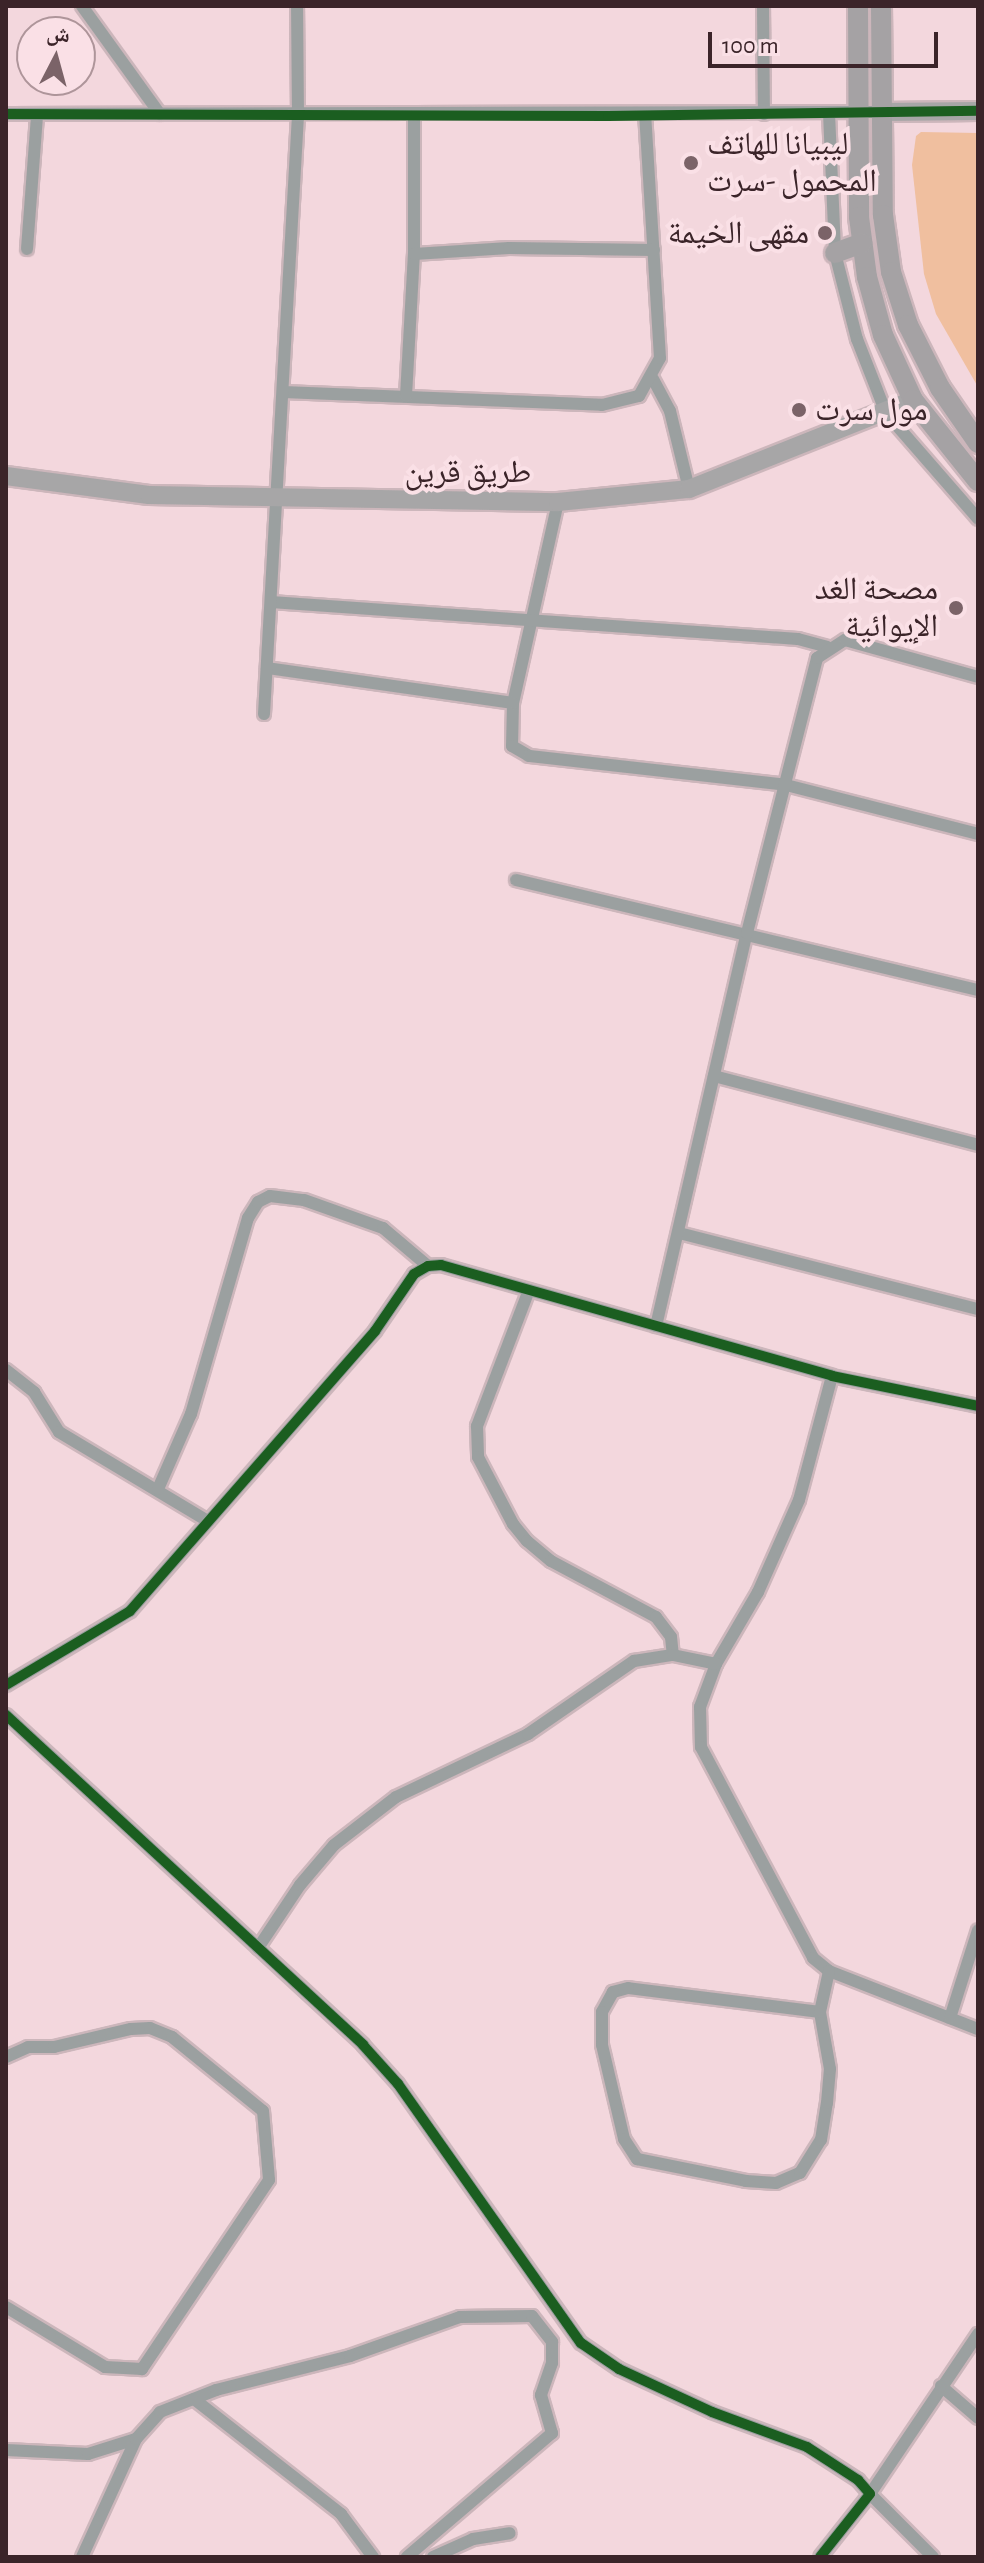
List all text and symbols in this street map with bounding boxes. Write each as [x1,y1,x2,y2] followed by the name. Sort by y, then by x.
[16,16,96,96] north arrow
[712,16,942,66] scale bar
[46,22,71,46] text: ش
[722,34,779,58] text: 100 m
[707,126,877,201] place label: ليبيانا للهاتف المحمول -سرت
[682,154,700,172] marker: ليبيانا للهاتف المحمول -سرت
[668,214,809,252] place label: مقهى الخيمة
[816,224,834,242] marker: مقهى الخيمة
[815,391,928,429] place label: مول سرت
[790,401,808,419] marker: مول سرت
[405,453,531,491] street label: طريق قرين
[815,571,938,646] place label: مصحة الغد الإيوائية
[945,597,967,619] marker: مصحة الغد الإيوائية

